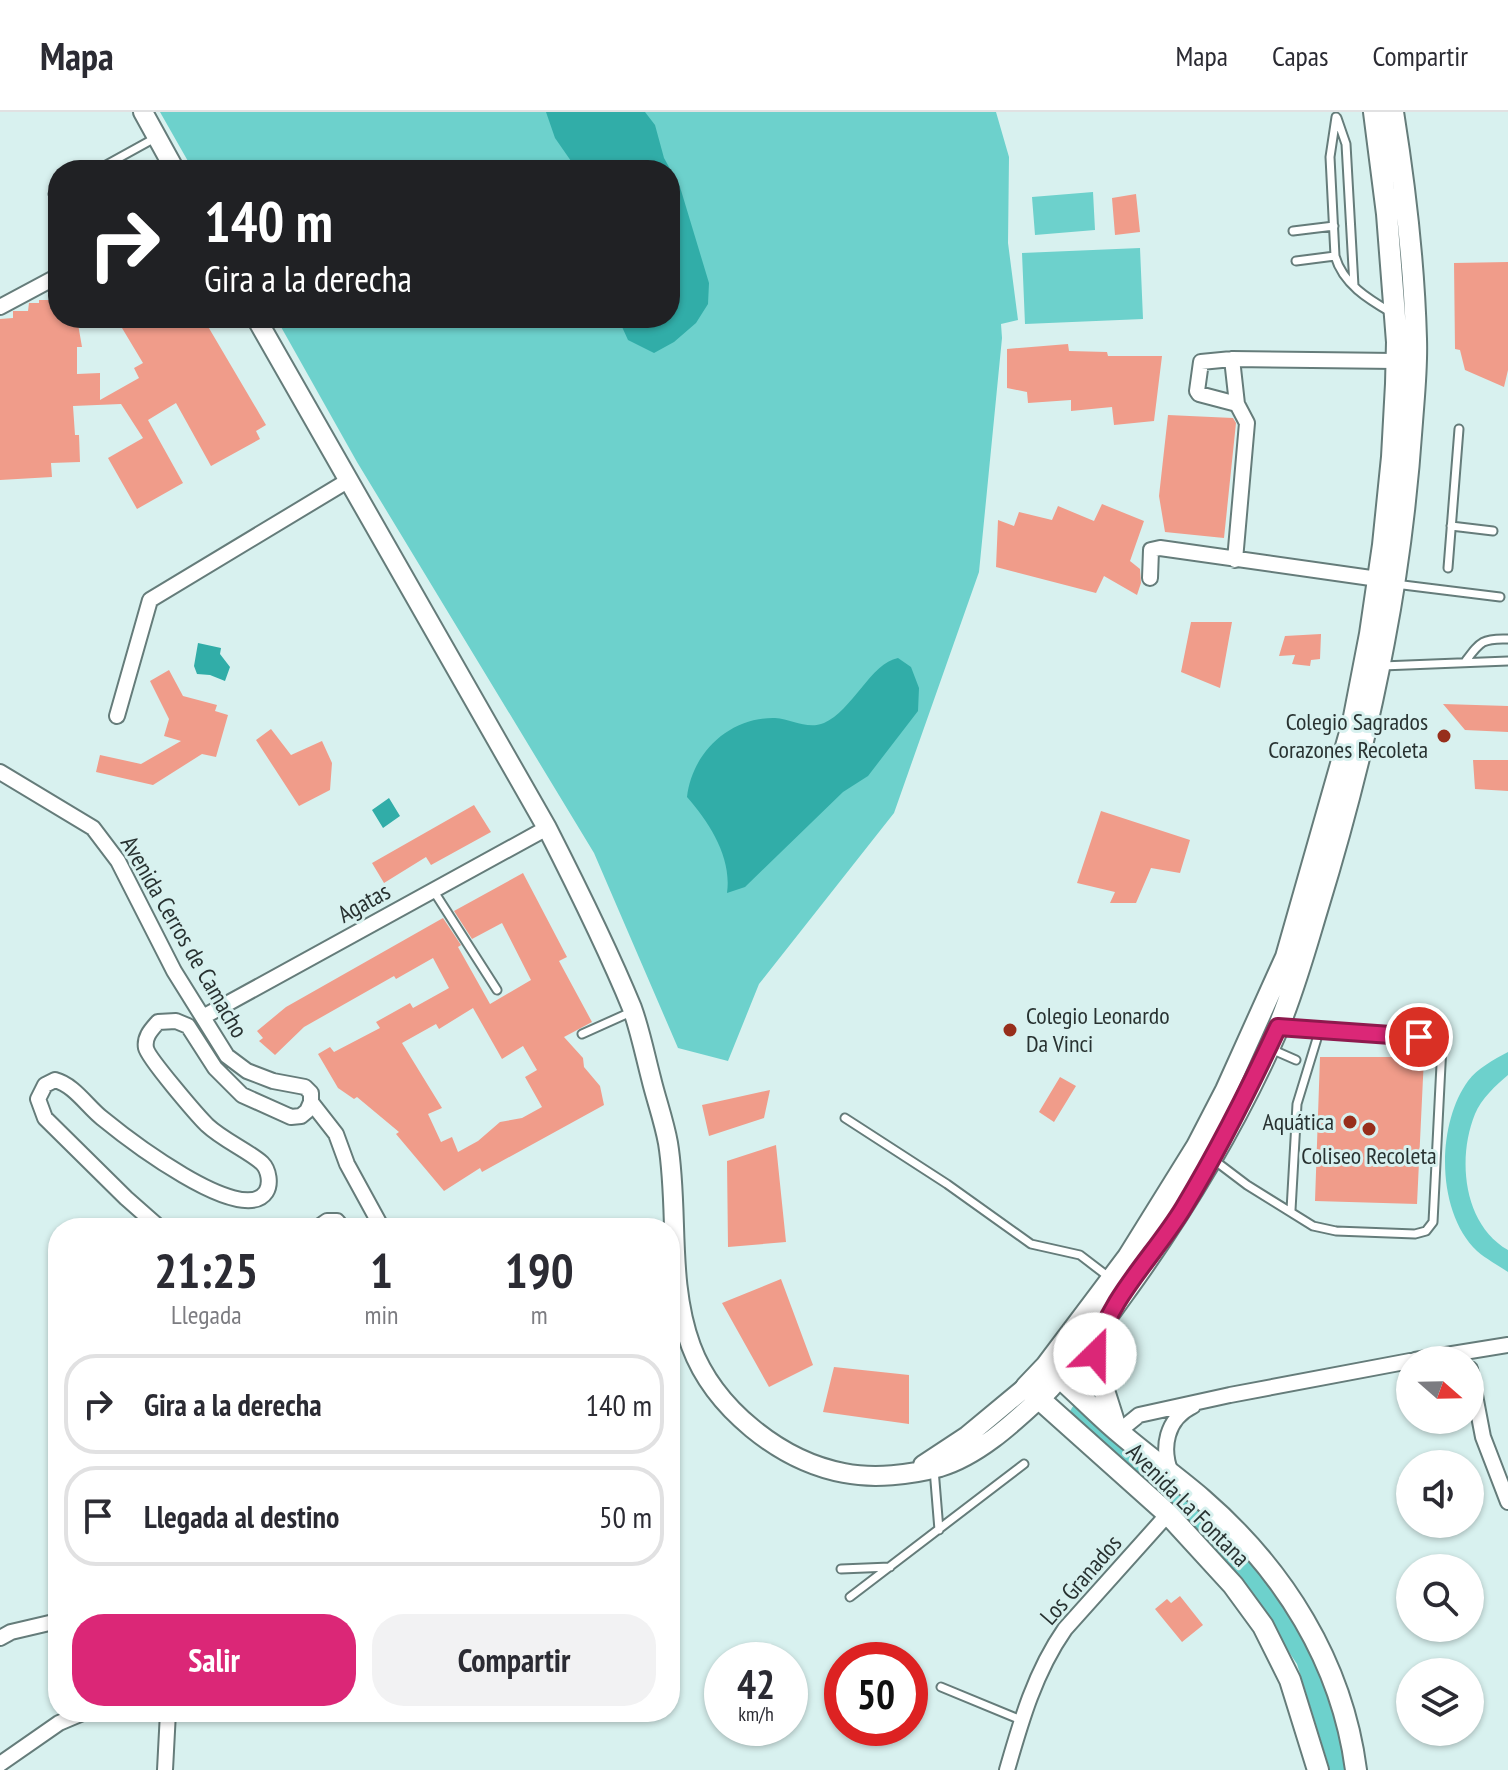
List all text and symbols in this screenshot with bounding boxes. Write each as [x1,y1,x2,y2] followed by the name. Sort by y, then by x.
[40,31,114,80] text: Mapa
[1176,37,1228,74] text: Mapa
[1272,37,1328,74] text: Capas
[1372,37,1468,74] text: Compartir
[204,185,333,257] text: 140 m
[72,192,176,296] icon: right
[204,255,412,302] text: Gira a la derecha
[1268,706,1428,765] place label: Colegio Sagrados Corazones Recoleta
[1435,727,1453,745] marker: Colegio Sagrados Corazones Recoleta
[114,830,255,1043] street label: Avenida Cerros de Camacho
[332,876,395,930] street label: Agatas
[1026,1000,1170,1059] place label: Colegio Leonardo Da Vinci
[1385,1003,1453,1071] pin
[1397,1015,1441,1059] icon: arrive
[1001,1021,1019,1039] marker: Colegio Leonardo Da Vinci
[1263,1106,1334,1137] place label: Aquática
[1341,1113,1359,1131] marker: Aquática
[1360,1120,1378,1138] marker: Coliseo Recoleta
[1301,1140,1437,1171] place label: Coliseo Recoleta
[154,1239,258,1301] text: 21:25
[370,1239,393,1301] text: 1
[505,1239,574,1301] text: 190
[171,1298,242,1331] text: Llegada
[364,1298,398,1331] text: min
[531,1298,548,1331] text: m
[1053,1312,1137,1396] position arrow
[1396,1346,1484,1434] north arrow
[1396,1346,1484,1746] map controls
[76,1382,120,1426] icon: right
[144,1385,322,1424] text: Gira a la derecha
[586,1385,652,1424] text: 140 m
[1120,1436,1257,1573] street label: Avenida La Fontana
[1396,1450,1484,1538] button: sound
[76,1494,120,1538] icon: arrive
[144,1497,339,1536] text: Llegada al destino
[599,1497,652,1536] text: 50 m
[1033,1528,1128,1631] street label: Los Granados
[1396,1554,1484,1642] button: search
[72,1614,356,1706] button: Salir
[372,1614,656,1706] button: Compartir
[824,1642,928,1746] speed limit sign: 50
[737,1658,775,1710] text: 42
[1396,1658,1484,1746] button: layers
[738,1701,774,1727] text: km/h

